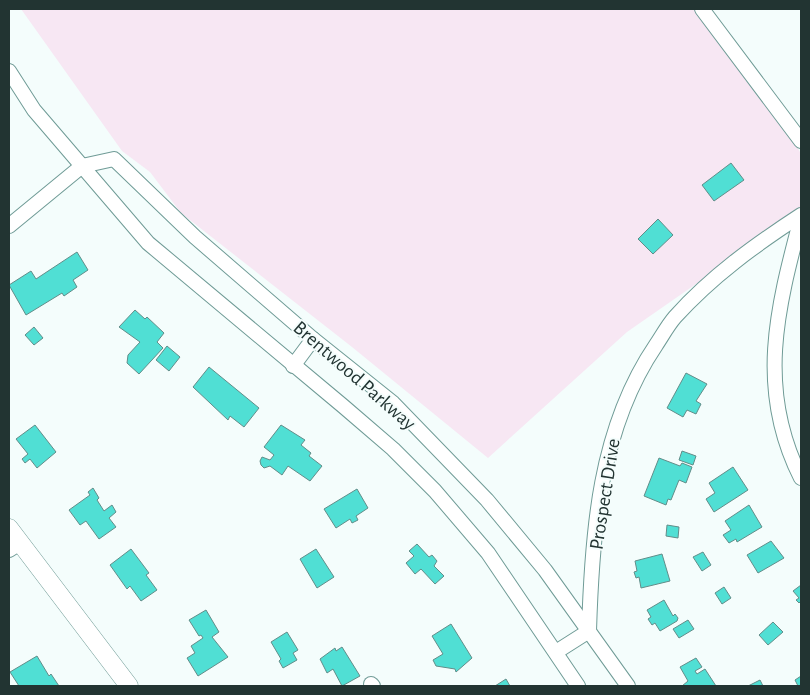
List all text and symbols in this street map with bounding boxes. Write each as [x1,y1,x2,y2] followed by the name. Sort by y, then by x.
[289,317,420,434] street label: Brentwood Parkway
[586,437,624,551] street label: Prospect Drive

